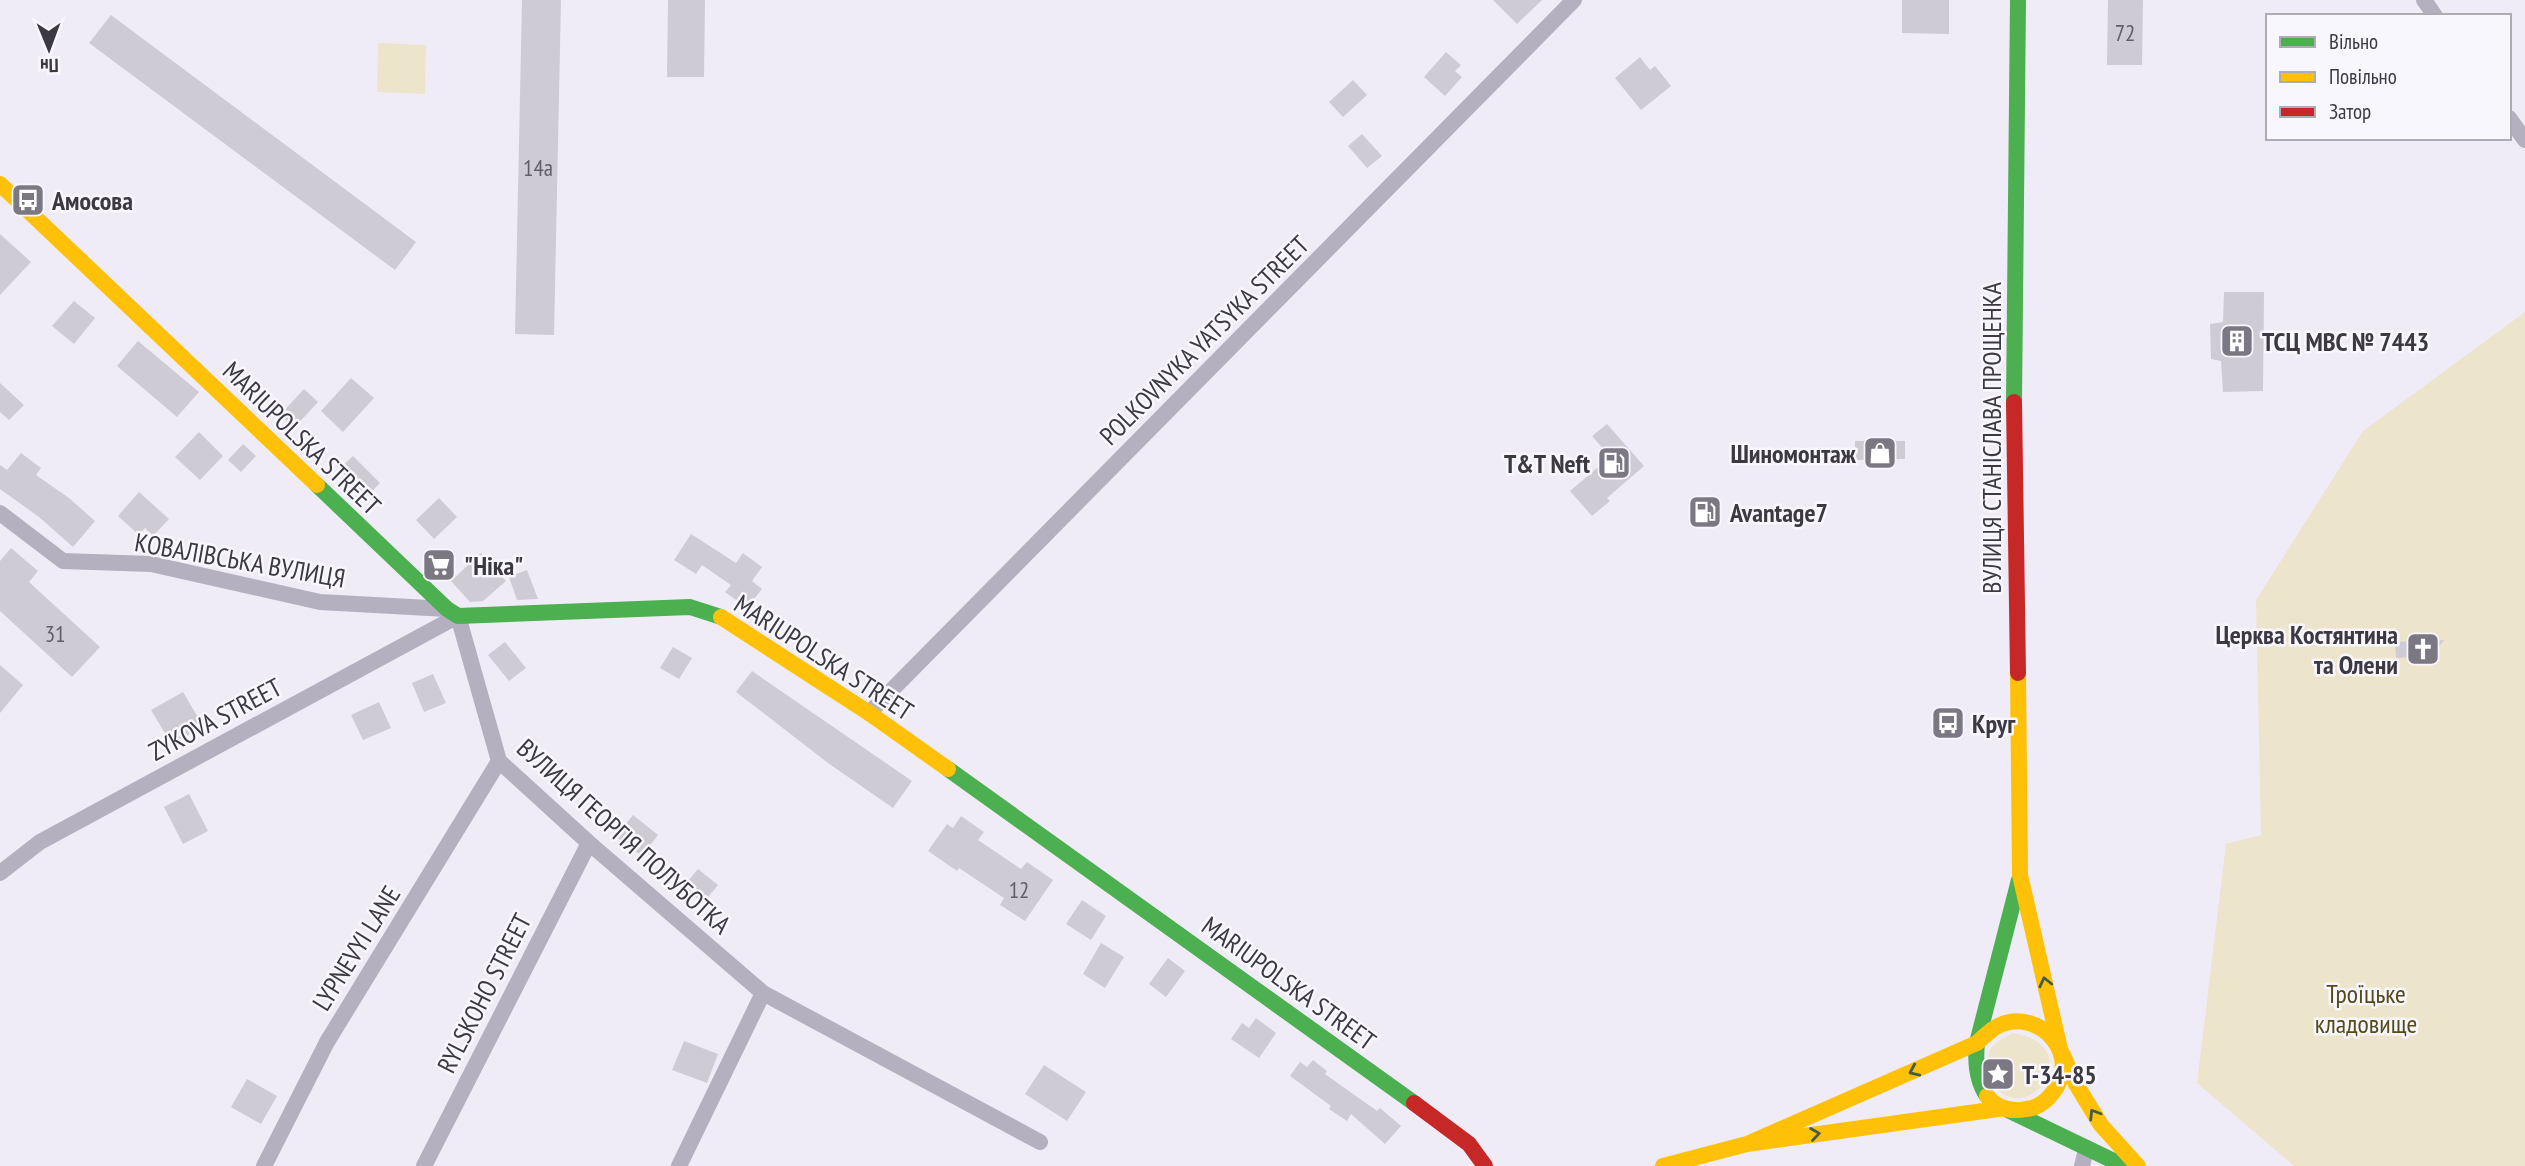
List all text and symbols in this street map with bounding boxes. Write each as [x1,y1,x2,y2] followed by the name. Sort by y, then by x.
[14,14,84,84] north arrow
[2266,14,2511,140] legend
[2115,18,2135,47] house number: 72
[2329,28,2378,55] text: Вільно
[40,54,59,78] text: Пн
[2329,63,2397,90] text: Повільно
[2329,98,2371,125] text: Затор
[523,153,553,182] house number: 14а
[9,181,47,219] bus stop icon: Амосова
[51,184,133,217] place label: Амосова
[1092,228,1316,452] street label: POLKOVNYKA YATSYKA STREET
[1975,282,2008,594] street label: ВУЛИЦЯ СТАНІСЛАВА ПРОЩЕНКА
[2218,322,2256,360] building icon: ТСЦ МВС № 7443
[2262,325,2429,358] place label: ТСЦ МВС № 7443
[216,354,388,522] street label: MARIUPOLSKA STREET
[1861,434,1899,472] shop icon: Шиномонтаж
[1730,437,1857,470] place label: Шиномонтаж
[1595,444,1633,482] fuel station icon: T&T Neft
[1504,447,1590,480] place label: T&T Neft
[1686,493,1724,531] fuel station icon: Avantage7
[1729,496,1828,529] place label: Avantage7
[132,525,348,595] street label: КОВАЛІВСЬКА ВУЛИЦЯ
[420,546,458,584] supermarket icon: "Ніка"
[464,549,523,582] place label: "Ніка"
[728,587,920,727] street label: MARIUPOLSKA STREET
[2215,618,2398,681] place label: Церква Костянтина та Олени
[45,619,65,648] house number: 31
[2404,630,2442,668] church icon: Церква Костянтина та Олени
[143,670,287,768] street label: ZYKOVA STREET
[1929,704,1967,742] bus stop icon: Круг
[1972,707,2016,740] place label: Круг
[510,731,738,941] street label: ВУЛИЦЯ ГЕОРГІЯ ПОЛУБОТКА
[1009,875,1029,904] house number: 12
[305,880,407,1016] street label: LYPNEVYI LANE
[430,907,538,1078] street label: RYLSKOHO STREET
[1196,909,1383,1057] street label: MARIUPOLSKA STREET
[2039,976,2053,988] one-way arrow
[2315,977,2417,1040] park label: Троїцьке кладовище
[1979,1055,2017,1093] place icon: Т-34-85
[2022,1058,2097,1091] place label: Т-34-85
[1909,1063,1922,1077] one-way arrow
[2089,1109,2102,1122] one-way arrow
[1809,1127,1821,1142] one-way arrow

